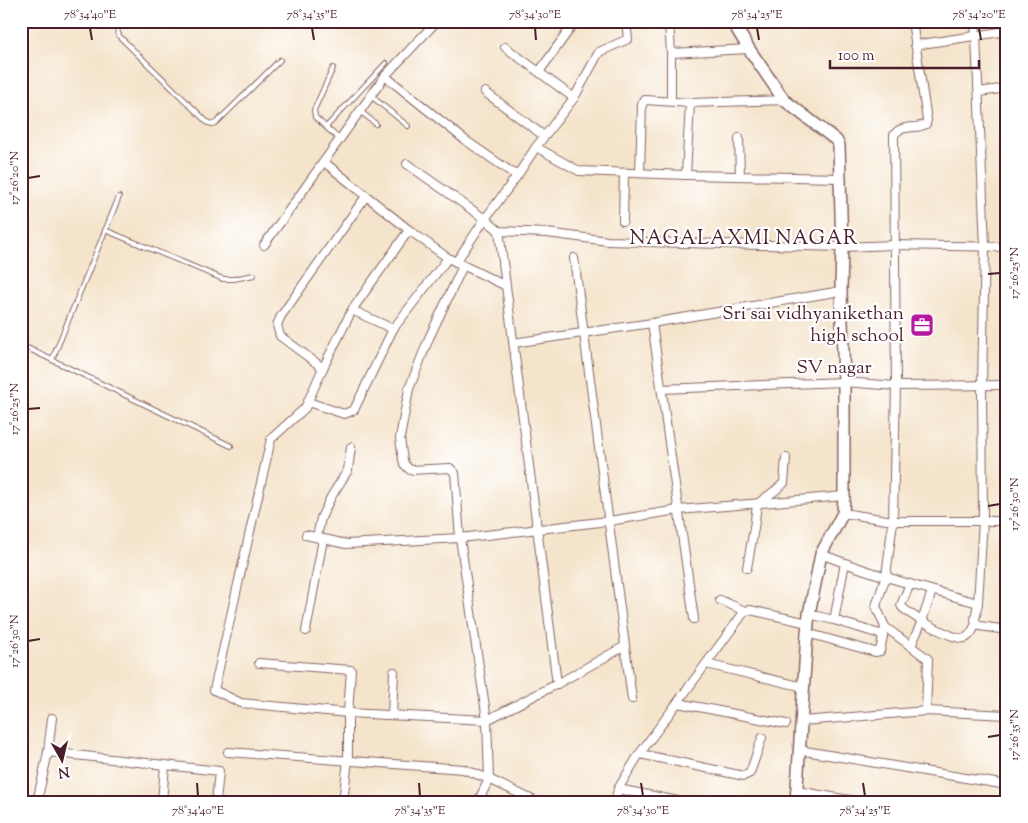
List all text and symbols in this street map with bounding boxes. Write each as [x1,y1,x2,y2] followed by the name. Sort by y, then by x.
[64,6,117,24] text: 78°34'40"E
[287,6,338,24] text: 78°34'35"E
[509,6,562,24] text: 78°34'30"E
[731,6,783,24] text: 78°34'25"E
[953,6,1006,24] text: 78°34'20"E
[830,38,979,70] scale bar
[838,46,875,67] text: 100 m
[6,151,24,205] text: 17°26'20"N
[630,225,858,254] district label: NAGALAXMI NAGAR
[1006,247,1024,299] text: 17°26'25"N
[722,301,904,350] place label: Sri sai vidhyanikethan high school
[909,312,935,338] office icon: Sri sai vidhyanikethan high school
[796,355,872,382] street label: SV nagar
[6,383,24,435] text: 17°26'25"N
[1006,477,1024,531] text: 17°26'30"N
[6,614,24,668] text: 17°26'30"N
[1006,709,1024,761] text: 17°26'35"N
[38,736,88,786] north arrow
[57,760,70,782] text: N
[172,802,225,820] text: 78°34'40"E
[395,802,446,820] text: 78°34'35"E
[617,802,670,820] text: 78°34'30"E
[839,802,891,820] text: 78°34'25"E

